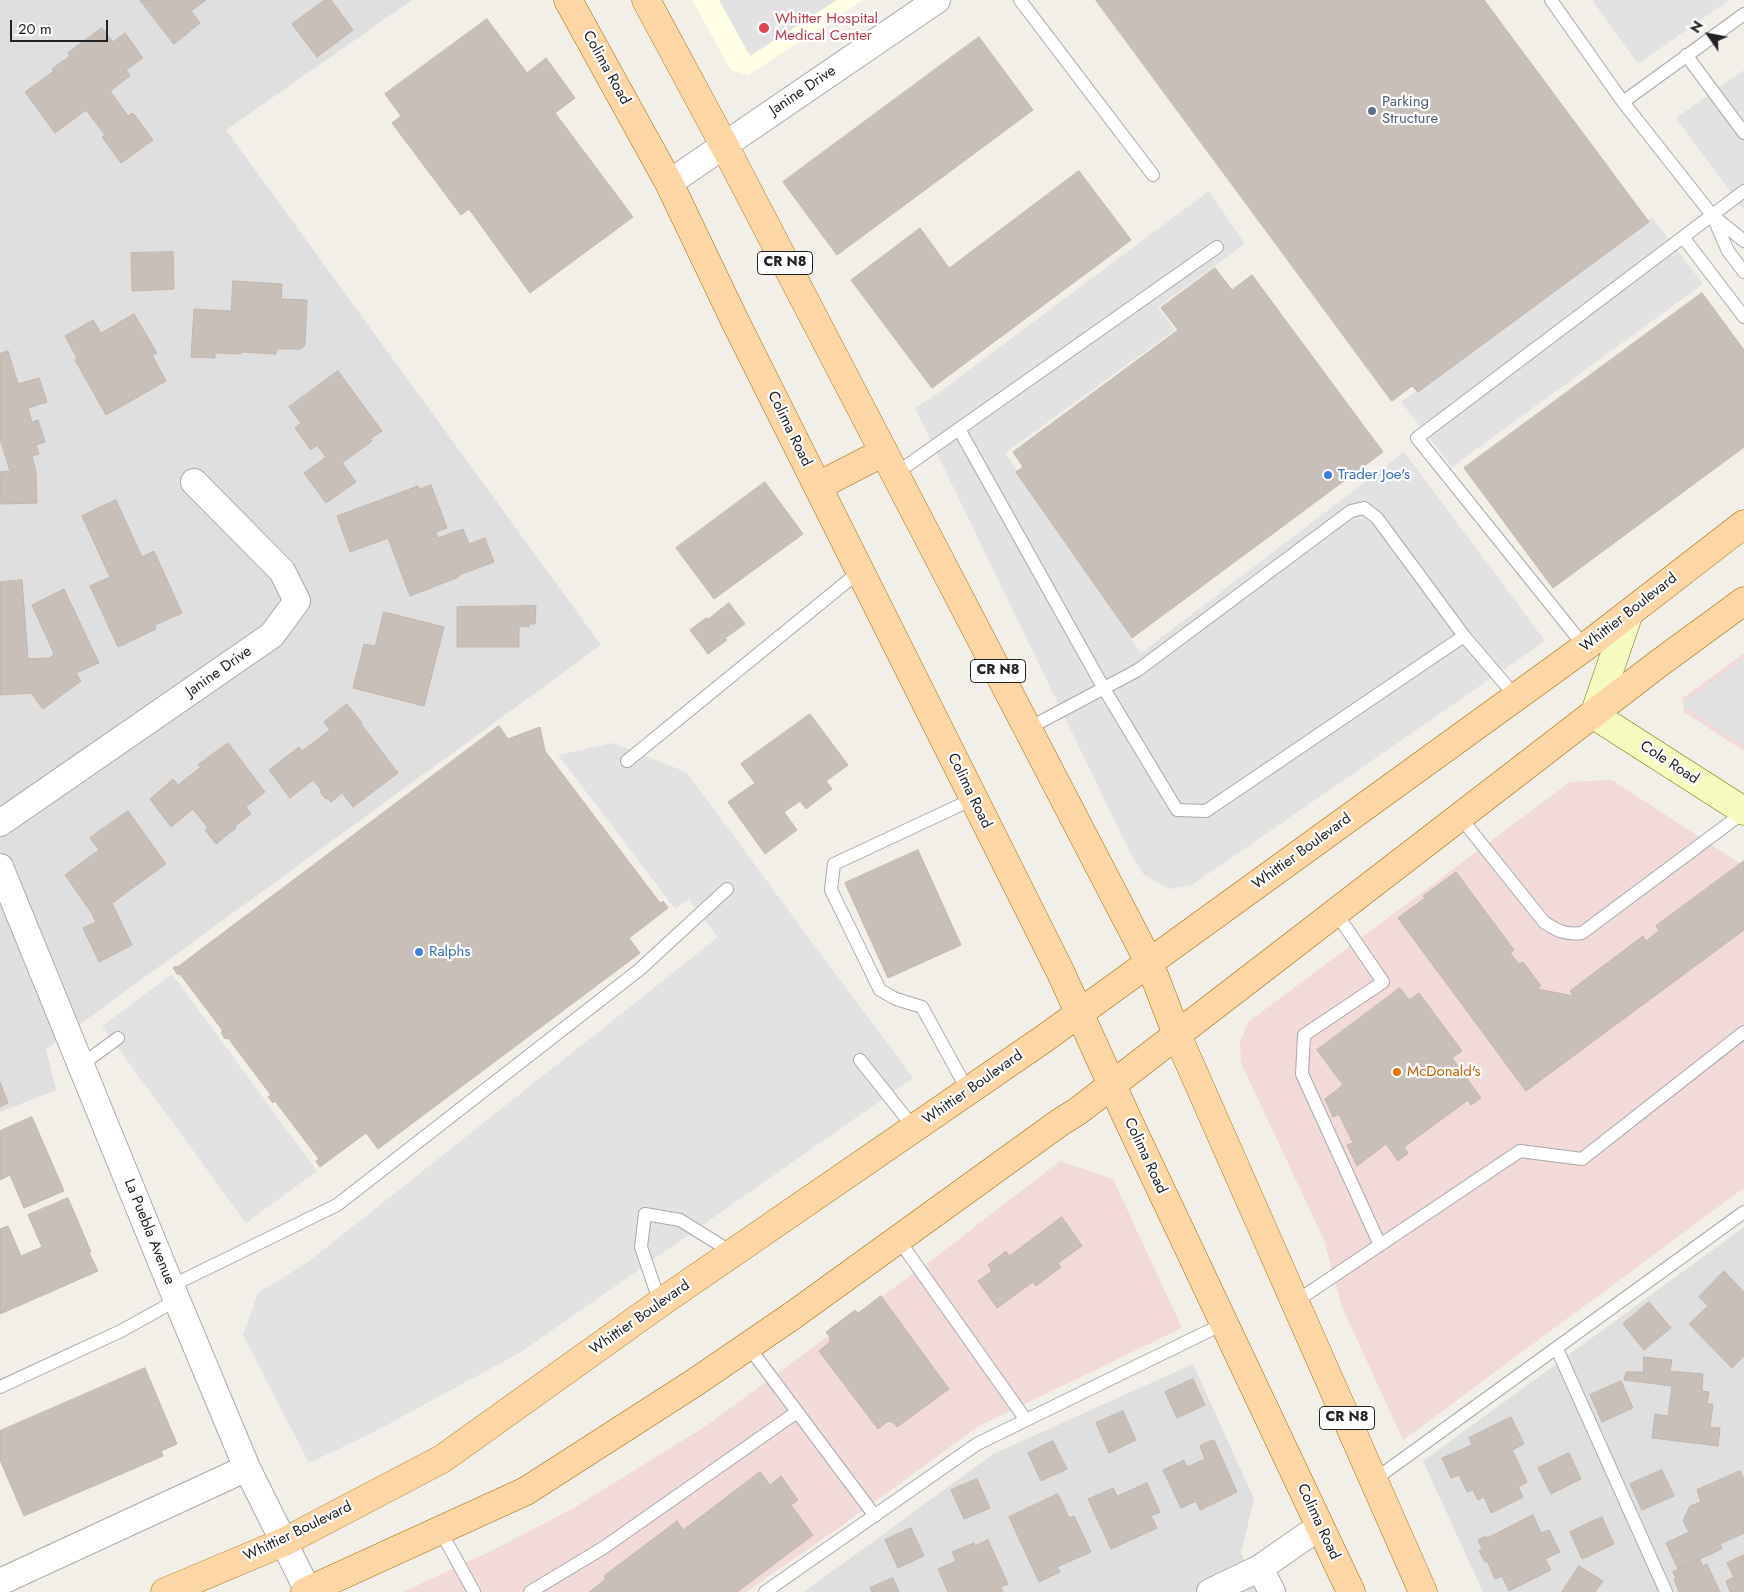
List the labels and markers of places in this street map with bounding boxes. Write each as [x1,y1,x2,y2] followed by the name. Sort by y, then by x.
[775,10,878,45] place label: Whitter Hospital Medical Center
[757,21,771,35] marker: Whitter Hospital Medical Center
[1382,93,1438,128] place label: Parking Structure
[1366,105,1378,117] marker: Parking Structure
[1338,466,1410,484] place label: Trader Joe's
[1322,469,1334,481] marker: Trader Joe's
[429,943,471,961] place label: Ralphs
[413,946,425,958] marker: Ralphs
[1407,1063,1481,1081] place label: McDonald's
[1391,1066,1403,1078] marker: McDonald's

